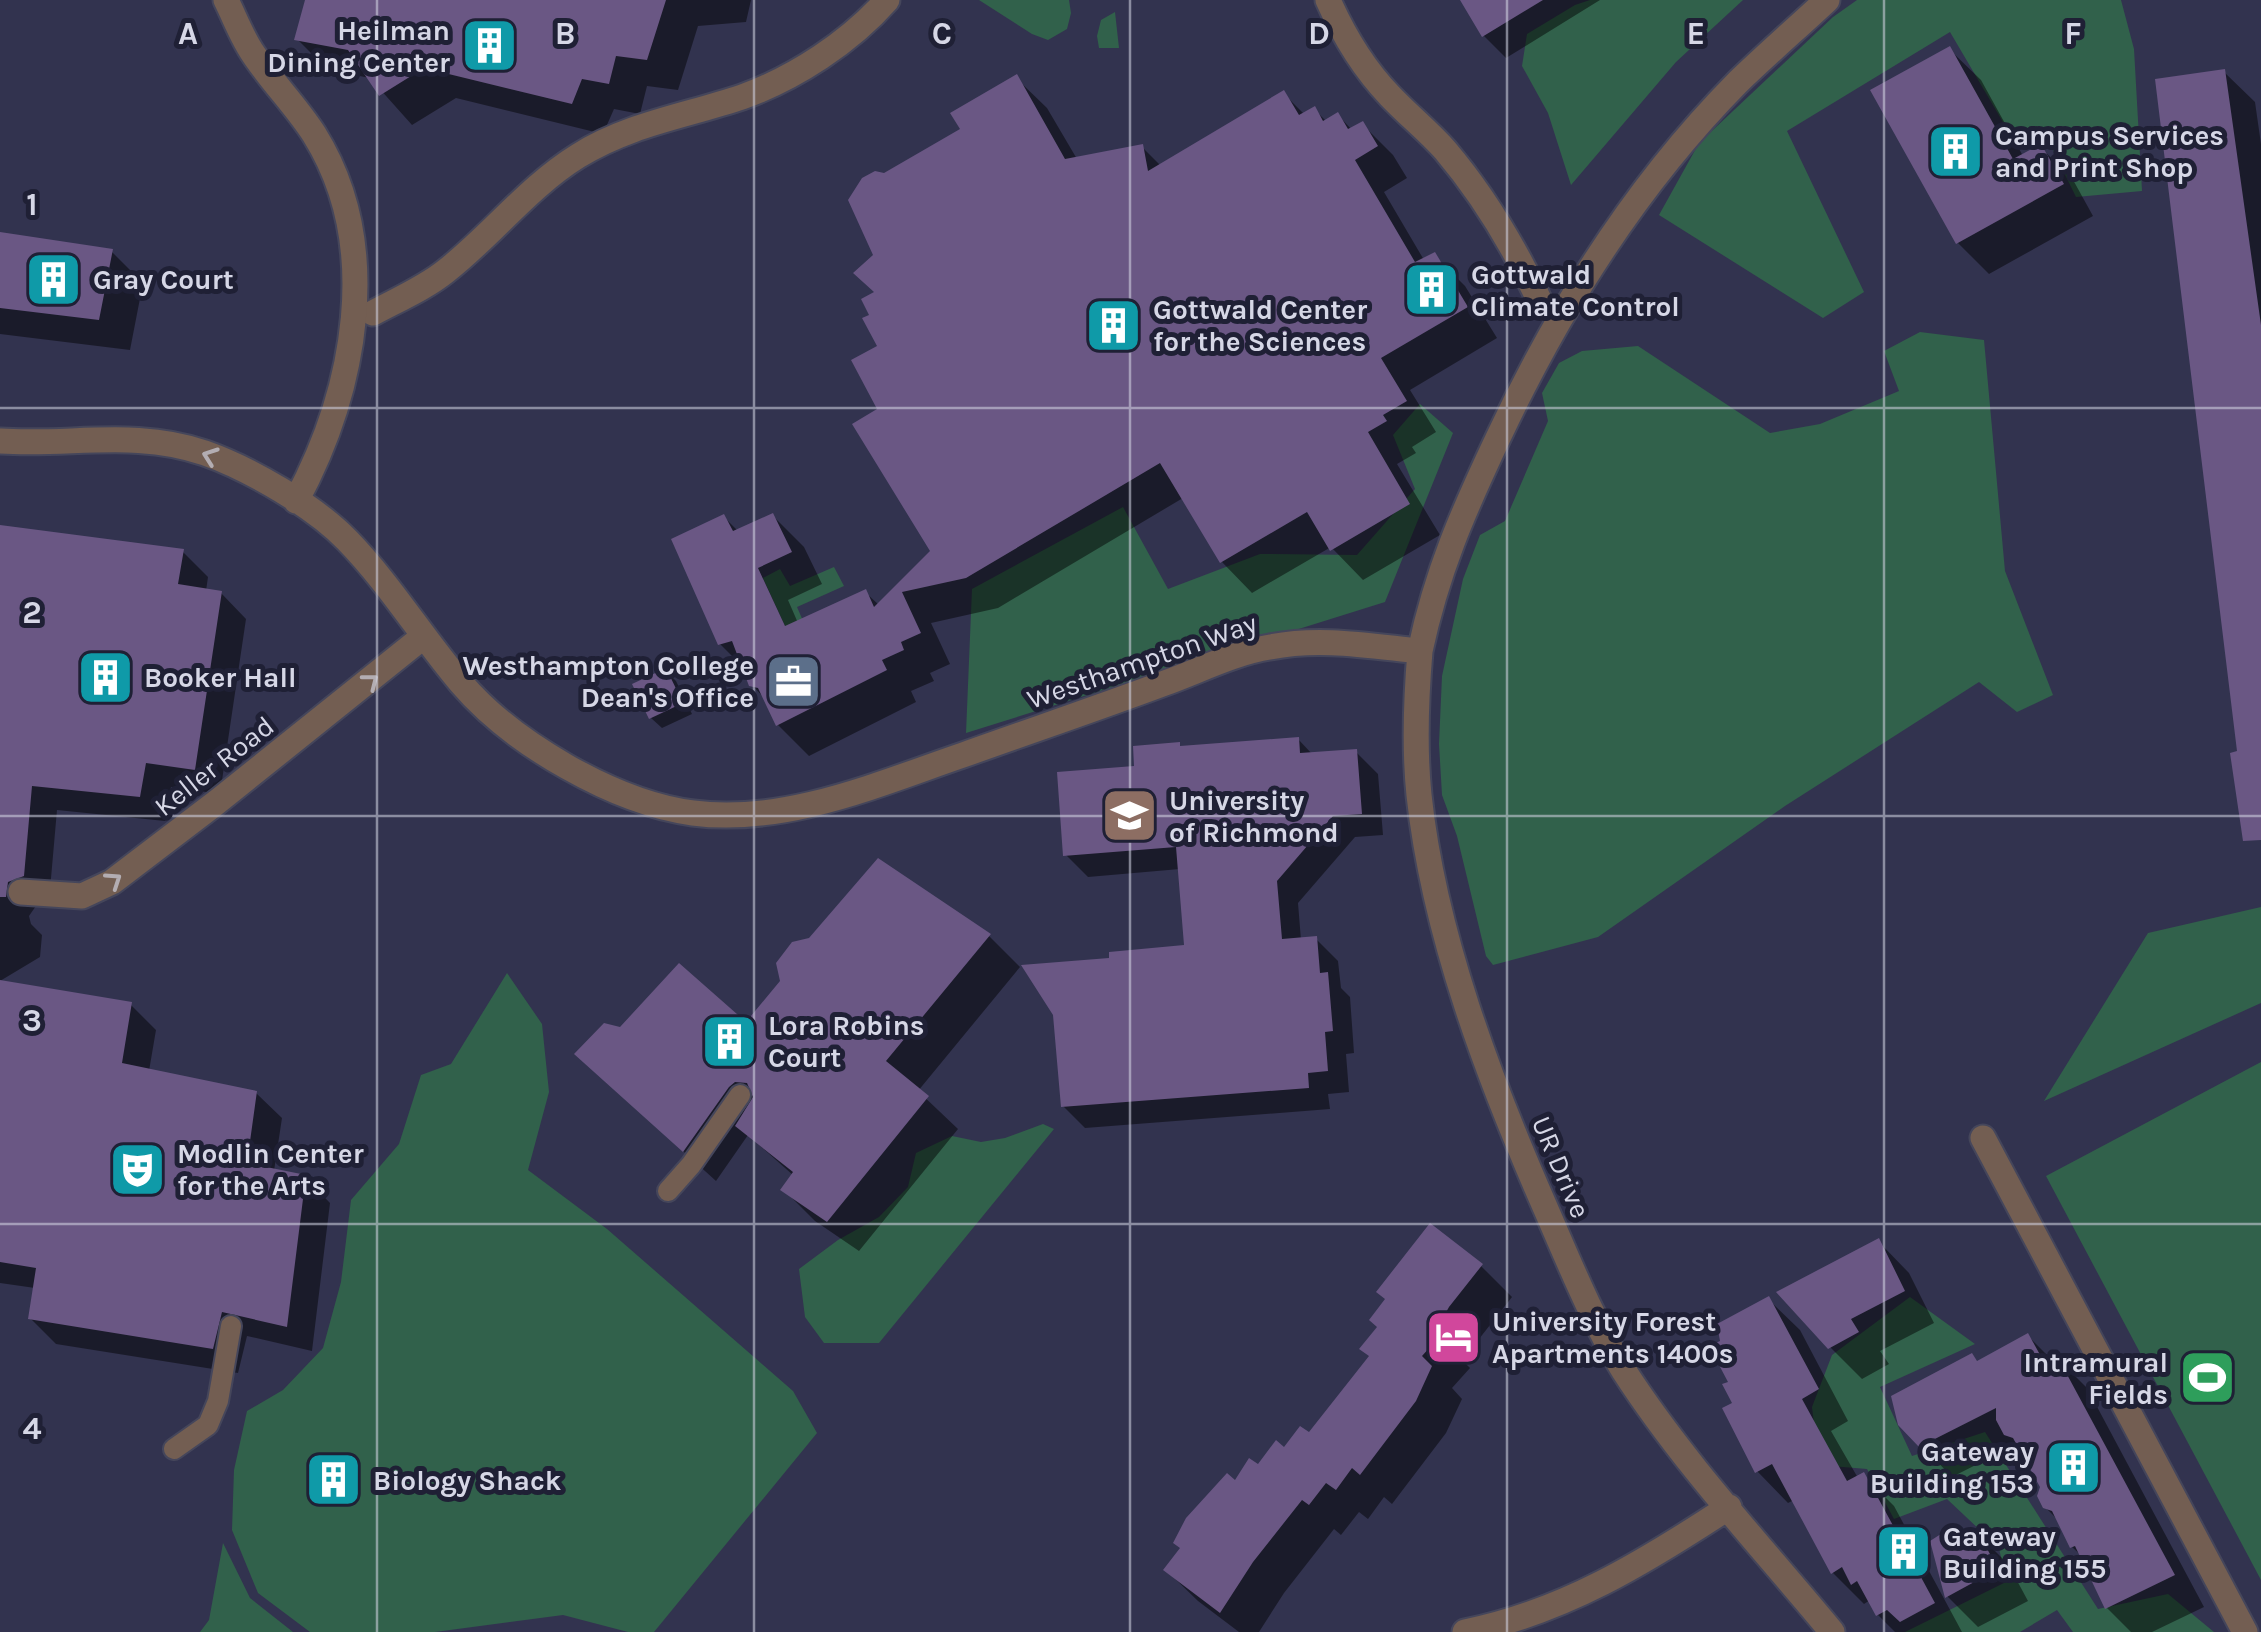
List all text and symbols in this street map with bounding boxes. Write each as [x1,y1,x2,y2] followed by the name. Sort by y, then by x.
[267,14,450,79] place label: Heilman Dining Center
[178,15,198,52] text: A
[555,15,575,52] text: B
[932,15,952,52] text: C
[1308,15,1330,52] text: D
[1687,15,1705,52] text: E
[2064,15,2082,52] text: F
[459,16,519,76] building icon: Heilman Dining Center
[1995,119,2224,184] place label: Campus Services and Print Shop
[1926,121,1986,181] building icon: Campus Services and Print Shop
[26,186,38,223] text: 1
[24,249,84,309] building icon: Gray Court
[1471,258,1680,323] place label: Gottwald Climate Control
[1402,260,1462,320] building icon: Gottwald Climate Control
[93,263,234,296] place label: Gray Court
[1153,293,1367,358] place label: Gottwald Center for the Sciences
[1084,295,1144,355] building icon: Gottwald Center for the Sciences
[202,447,219,468] one-way arrow
[22,594,42,631] text: 2
[1023,606,1261,716] street label: Westhampton Way
[75,647,135,707] building icon: Booker Hall
[462,649,754,714] place label: Westhampton College Dean's Office
[763,651,823,711] office icon: Westhampton College Dean's Office
[144,661,297,694] place label: Booker Hall
[360,675,378,692] one-way arrow
[148,709,280,823] street label: Keller Road
[1169,784,1339,849] place label: University of Richmond
[1100,786,1160,846] school or university icon: University of Richmond
[103,873,121,892] one-way arrow
[22,1002,42,1039] text: 3
[768,1009,925,1074] place label: Lora Robins Court
[699,1011,759,1071] building icon: Lora Robins Court
[1525,1111,1597,1223] street label: UR Drive
[177,1137,364,1202] place label: Modlin Center for the Arts
[108,1139,168,1199] theatre icon: Modlin Center for the Arts
[1492,1305,1734,1370] place label: University Forest Apartments 1400s
[1423,1307,1483,1367] hotel icon: University Forest Apartments 1400s
[2024,1346,2168,1411] place label: Intramural Fields
[2177,1348,2237,1408] sports icon: Intramural Fields
[22,1410,42,1447] text: 4
[1870,1435,2034,1500] place label: Gateway Building 153
[2043,1437,2103,1497] building icon: Gateway Building 153
[304,1450,364,1510] building icon: Biology Shack
[373,1464,562,1497] place label: Biology Shack
[1943,1520,2106,1585] place label: Gateway Building 155
[1874,1522,1934,1582] building icon: Gateway Building 155

